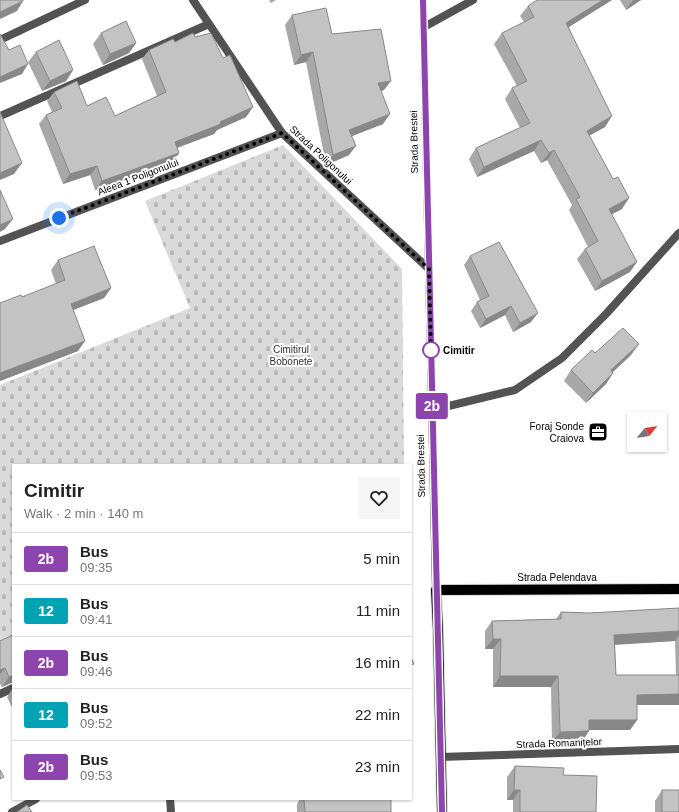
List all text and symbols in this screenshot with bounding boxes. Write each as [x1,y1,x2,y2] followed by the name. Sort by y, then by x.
[408,110,420,174] street label: Strada Brestei
[288,123,354,187] street label: Strada Poligonului
[96,157,180,197] street label: Aleea 1 Poligonului
[49,208,69,228] your location
[422,341,440,359] marker: Cimitir
[270,344,313,367] park label: Cimitirul Bobonete
[443,345,475,356] place label: Cimitir
[414,393,450,419] line badge: 2b
[424,398,440,414] text: 2b
[627,412,667,452] north arrow
[627,412,667,452] map controls
[530,421,584,444] place label: Foraj Sonde Craiova
[587,421,609,443] office icon: Foraj Sonde Craiova
[415,434,427,498] street label: Strada Brestei
[358,477,400,519] button: heart
[24,480,84,501] text: Cimitir
[24,506,143,521] text: Walk · 2 min · 140 m
[80,543,108,560] text: Bus
[363,550,400,567] text: 5 min
[38,551,54,567] text: 2b
[80,560,113,575] text: 09:35
[517,572,597,583] street label: Strada Pelendava
[80,595,108,612] text: Bus
[356,602,400,619] text: 11 min
[38,603,54,619] text: 12
[80,612,113,627] text: 09:41
[80,647,108,664] text: Bus
[355,654,400,671] text: 16 min
[38,655,54,671] text: 2b
[80,664,113,679] text: 09:46
[80,699,108,716] text: Bus
[355,706,400,723] text: 22 min
[38,707,54,723] text: 12
[80,716,113,731] text: 09:52
[516,736,603,750] street label: Strada Romanițelor
[80,751,108,768] text: Bus
[355,758,400,775] text: 23 min
[38,759,54,775] text: 2b
[80,768,113,783] text: 09:53

